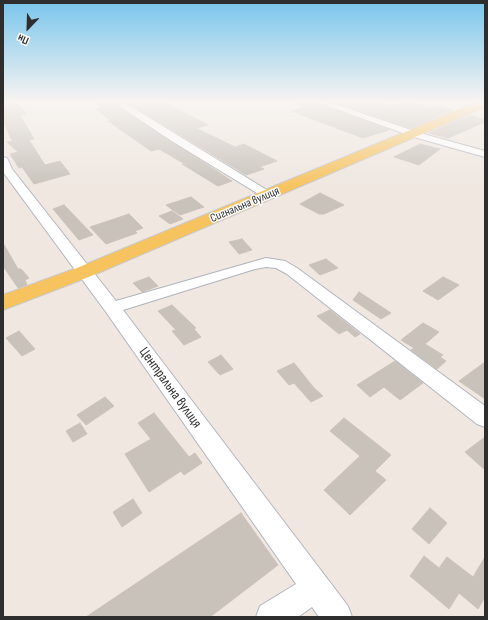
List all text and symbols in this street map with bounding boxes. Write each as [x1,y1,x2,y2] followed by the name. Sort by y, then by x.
[8,8,48,48] north arrow
[16,31,31,48] text: Пн
[208,184,282,226] street label: Сигнальна вулиця
[135,344,205,432] street label: Центральна вулиця

